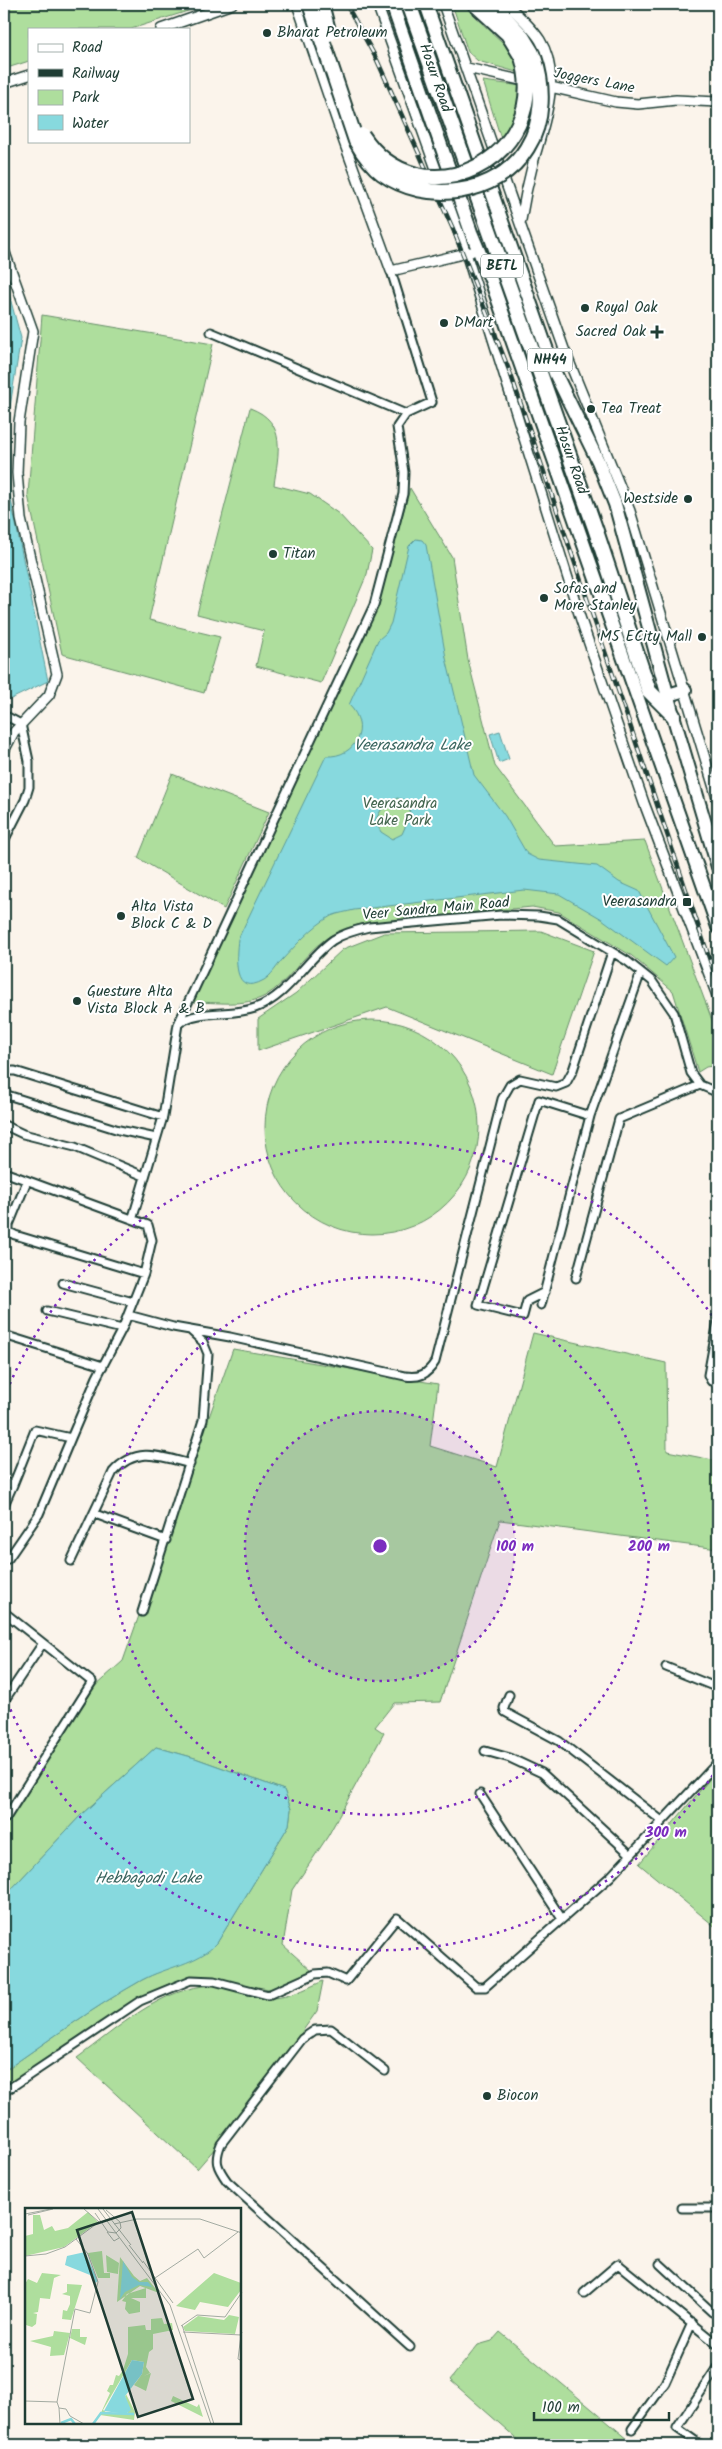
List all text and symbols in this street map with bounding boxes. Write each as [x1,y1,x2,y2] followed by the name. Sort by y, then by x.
[277,21,388,45] place label: Bharat Petroleum
[261,27,273,39] marker: Bharat Petroleum
[28,28,190,142] legend
[72,36,103,60] text: Road
[412,40,458,116] street label: Hosur Road
[551,61,637,101] street label: Joggers Lane
[72,62,120,86] text: Railway
[72,86,100,110] text: Park
[72,112,109,136] text: Water
[481,255,523,278] road number: BETL
[595,296,659,320] place label: Royal Oak
[579,302,591,314] marker: Royal Oak
[454,311,494,335] place label: DMart
[438,317,450,329] marker: DMart
[576,320,647,344] place label: Sacred Oak
[650,325,664,339] marker: Sacred Oak
[528,348,572,372] road number: NH44
[601,397,662,421] place label: Tea Treat
[585,403,597,415] marker: Tea Treat
[548,422,594,498] street label: Hosur Road
[623,487,678,511] place label: Westside
[682,493,694,505] marker: Westside
[283,542,315,566] place label: Titan
[267,548,279,560] marker: Titan
[554,577,638,618] place label: Sofas and More Stanley
[538,592,550,604] marker: Sofas and More Stanley
[600,625,692,649] place label: M5 ECity Mall
[696,631,708,643] marker: M5 ECity Mall
[354,733,472,758] water label: Veerasandra Lake
[363,792,437,833] park label: Veerasandra Lake Park
[603,890,677,914] place label: Veerasandra
[361,891,511,927] street label: Veer Sandra Main Road
[131,895,212,936] place label: Alta Vista Block C & D
[681,896,693,908] marker: Veerasandra
[115,910,127,922] marker: Alta Vista Block C & D
[87,980,205,1021] place label: Guesture Alta Vista Block A & B
[71,995,83,1007] marker: Guesture Alta Vista Block A & B
[496,1535,534,1559] text: 100 m
[628,1535,670,1559] text: 200 m
[371,1537,389,1555] centre of rings
[644,1821,687,1845] text: 300 m
[95,1866,203,1891] water label: Hebbagodi Lake
[497,2084,538,2108] place label: Biocon
[481,2090,493,2102] marker: Biocon
[25,2208,241,2424] inset map
[534,2389,670,2421] scale bar
[542,2396,580,2420] text: 100 m

